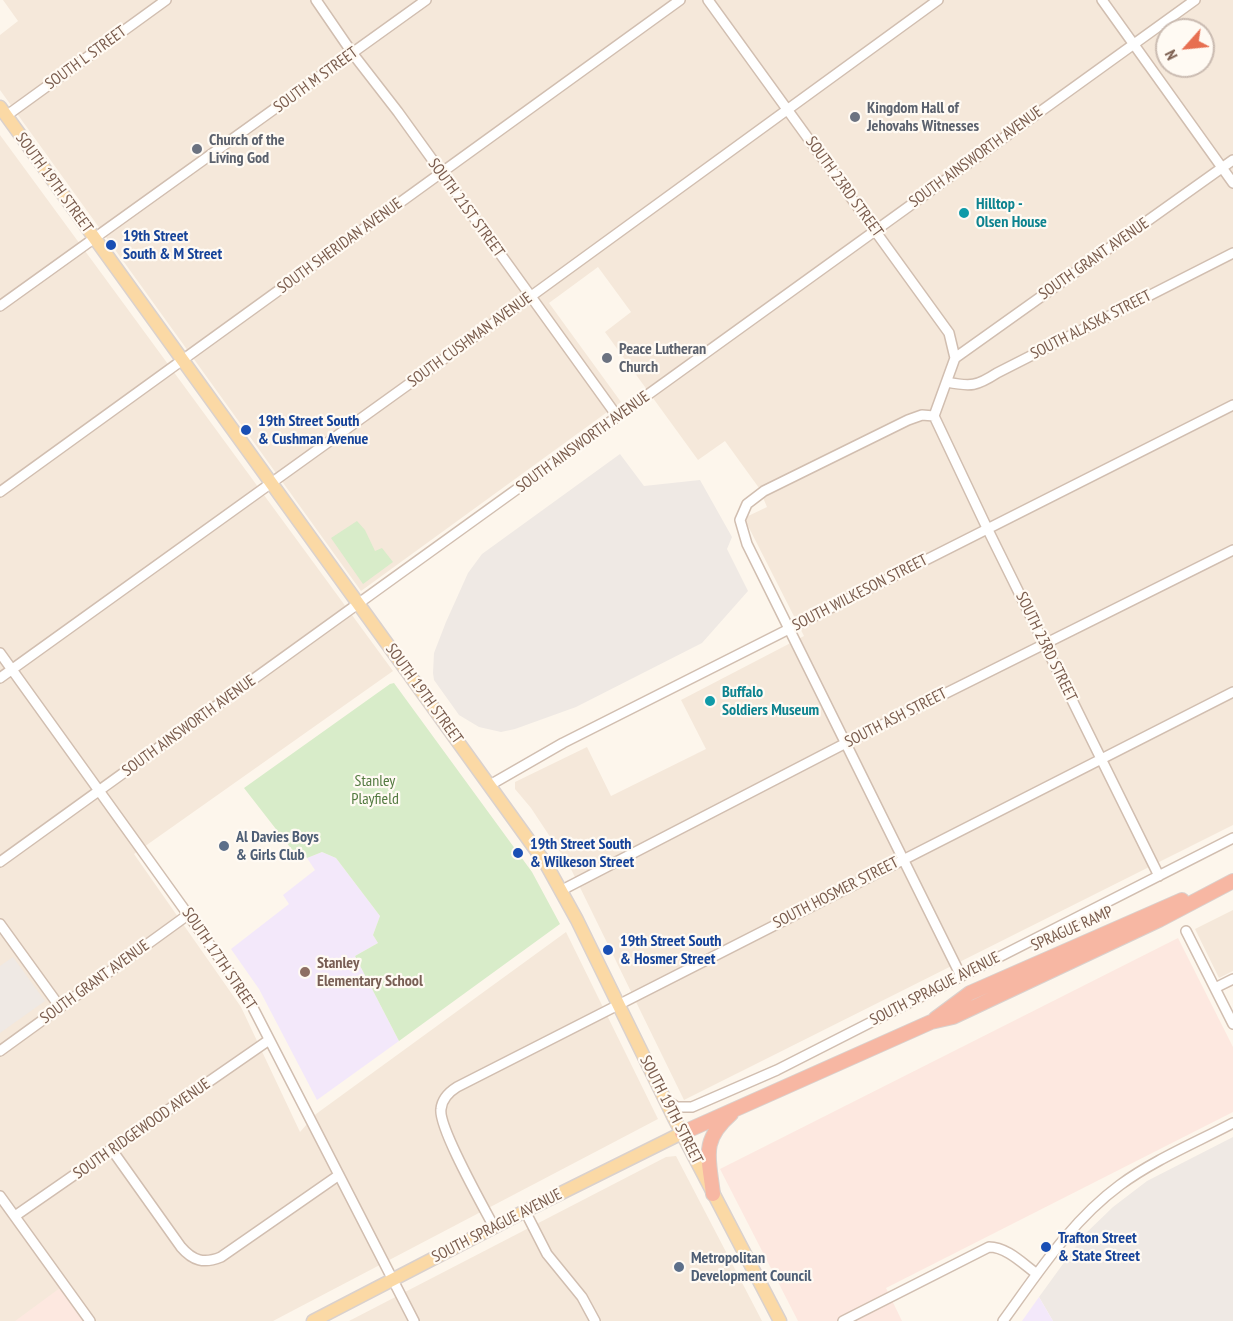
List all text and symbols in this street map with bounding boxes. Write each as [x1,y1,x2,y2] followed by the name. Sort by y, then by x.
[1155,18,1215,78] north arrow
[42,22,130,94] street label: SOUTH L STREET
[270,43,362,117] street label: SOUTH M STREET
[1160,47,1182,64] text: N
[867,98,979,136] place label: Kingdom Hall of Jehovahs Witnesses
[906,102,1046,212] street label: SOUTH AINSWORTH AVENUE
[848,110,862,124] marker: Kingdom Hall of Jehovahs Witnesses
[11,129,97,237] street label: SOUTH 19TH STREET
[209,130,285,168] place label: Church of the Living God
[801,133,887,241] street label: SOUTH 23RD STREET
[190,142,204,156] marker: Church of the Living God
[424,155,508,261] street label: SOUTH 21ST STREET
[274,194,406,298] street label: SOUTH SHERIDAN AVENUE
[976,194,1047,232] place label: Hilltop - Olsen House
[957,206,971,220] marker: Hilltop - Olsen House
[1035,214,1153,304] street label: SOUTH GRANT AVENUE
[123,226,222,264] place label: 19th Street South & M Street
[104,238,118,252] marker: 19th Street South & M Street
[1027,286,1155,364] street label: SOUTH ALASKA STREET
[404,288,536,392] street label: SOUTH CUSHMAN AVENUE
[619,339,706,377] place label: Peace Lutheran Church
[600,351,614,365] marker: Peace Lutheran Church
[513,387,653,497] street label: SOUTH AINSWORTH AVENUE
[258,411,368,449] place label: 19th Street South & Cushman Avenue
[239,423,253,437] marker: 19th Street South & Cushman Avenue
[789,551,931,635] street label: SOUTH WILKESON STREET
[1011,589,1081,705] street label: SOUTH 23RD STREET
[381,640,467,748] street label: SOUTH 19TH STREET
[119,671,259,781] street label: SOUTH AINSWORTH AVENUE
[722,682,819,720] place label: Buffalo Soldiers Museum
[842,684,950,752] street label: SOUTH ASH STREET
[703,694,717,708] marker: Buffalo Soldiers Museum
[351,771,399,809] park label: Stanley Playfield
[236,827,319,865] place label: Al Davies Boys & Girls Club
[530,834,634,872] place label: 19th Street South & Wilkeson Street
[217,839,231,853] marker: Al Davies Boys & Girls Club
[511,846,525,860] marker: 19th Street South & Wilkeson Street
[770,853,902,933] street label: SOUTH HOSMER STREET
[1028,902,1116,956] street label: SPRAGUE RAMP
[178,904,260,1014] street label: SOUTH 17TH STREET
[620,931,722,969] place label: 19th Street South & Hosmer Street
[37,936,153,1028] street label: SOUTH GRANT AVENUE
[601,943,615,957] marker: 19th Street South & Hosmer Street
[867,948,1003,1030] street label: SOUTH SPRAGUE AVENUE
[317,953,423,991] place label: Stanley Elementary School
[298,965,312,979] marker: Stanley Elementary School
[635,1053,707,1167] street label: SOUTH 19TH STREET
[70,1075,214,1183] street label: SOUTH RIDGEWOOD AVENUE
[429,1185,565,1267] street label: SOUTH SPRAGUE AVENUE
[1058,1228,1140,1266] place label: Trafton Street & State Street
[1039,1240,1053,1254] marker: Trafton Street & State Street
[691,1248,811,1286] place label: Metropolitan Development Council
[672,1260,686,1274] marker: Metropolitan Development Council

